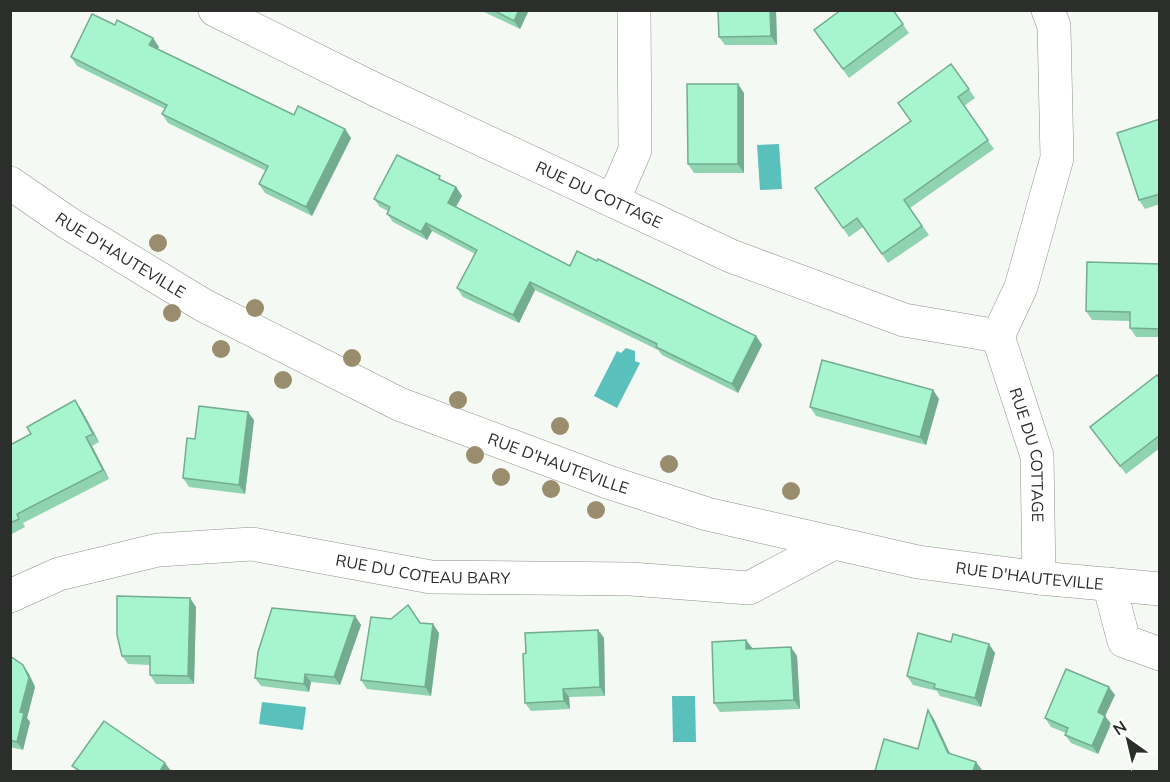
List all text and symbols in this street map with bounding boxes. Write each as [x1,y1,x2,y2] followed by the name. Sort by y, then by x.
[533,156,666,232] street label: RUE DU COTTAGE
[52,207,189,302] street label: RUE D'HAUTEVILLE
[1005,385,1048,522] street label: RUE DU COTTAGE
[485,428,631,498] street label: RUE D'HAUTEVILLE
[334,550,511,588] street label: RUE DU COTEAU BARY
[954,557,1104,594] street label: RUE D'HAUTEVILLE
[1098,710,1158,770] north arrow
[1109,716,1130,739] text: N

